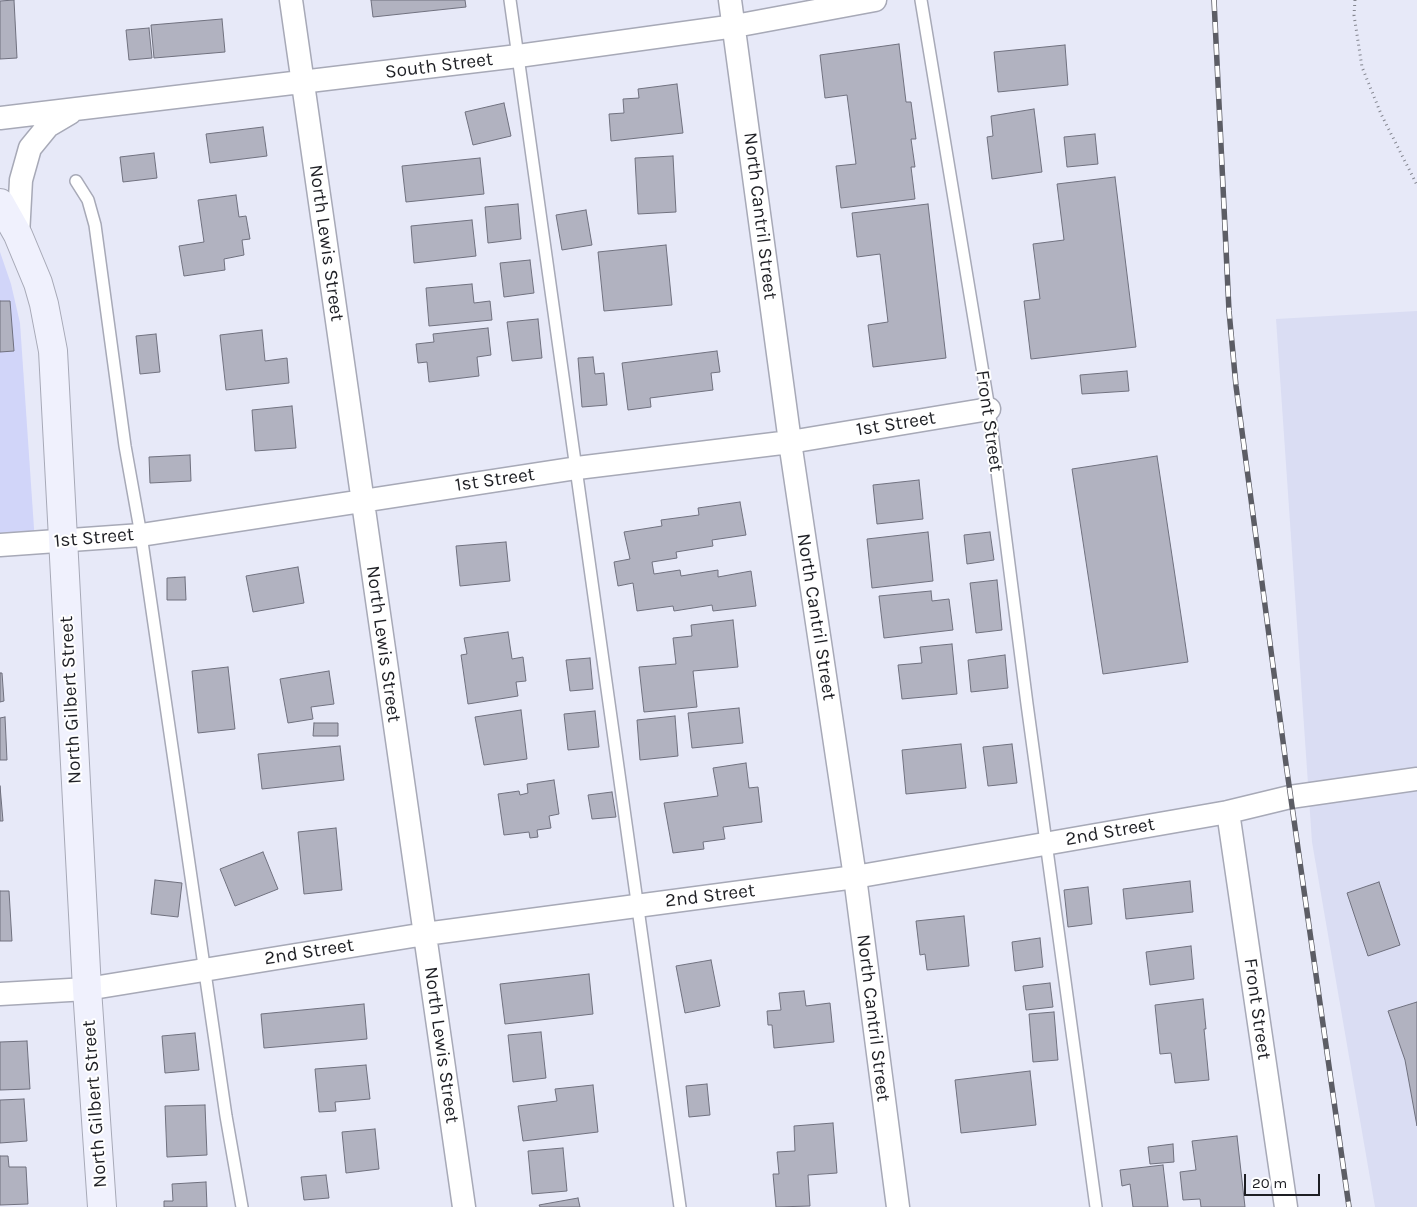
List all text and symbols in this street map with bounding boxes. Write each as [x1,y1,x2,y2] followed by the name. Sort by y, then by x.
[384,48,494,84] street label: South Street
[738,131,782,301] street label: North Cantril Street
[304,163,348,323] street label: North Lewis Street
[971,369,1007,473] street label: Front Street
[855,406,937,442] street label: 1st Street
[454,463,536,497] street label: 1st Street
[53,523,135,553] street label: 1st Street
[792,532,840,702] street label: North Cantril Street
[361,564,405,724] street label: North Lewis Street
[55,615,87,785] street label: North Gilbert Street
[1064,813,1156,851] street label: 2nd Street
[664,879,756,913] street label: 2nd Street
[851,933,895,1103] street label: North Cantril Street
[263,934,355,970] street label: 2nd Street
[1239,957,1275,1061] street label: Front Street
[419,965,463,1125] street label: North Lewis Street
[78,1019,112,1189] street label: North Gilbert Street
[1247,1164,1323,1196] scale bar
[1252,1174,1287,1192] text: 20 m

